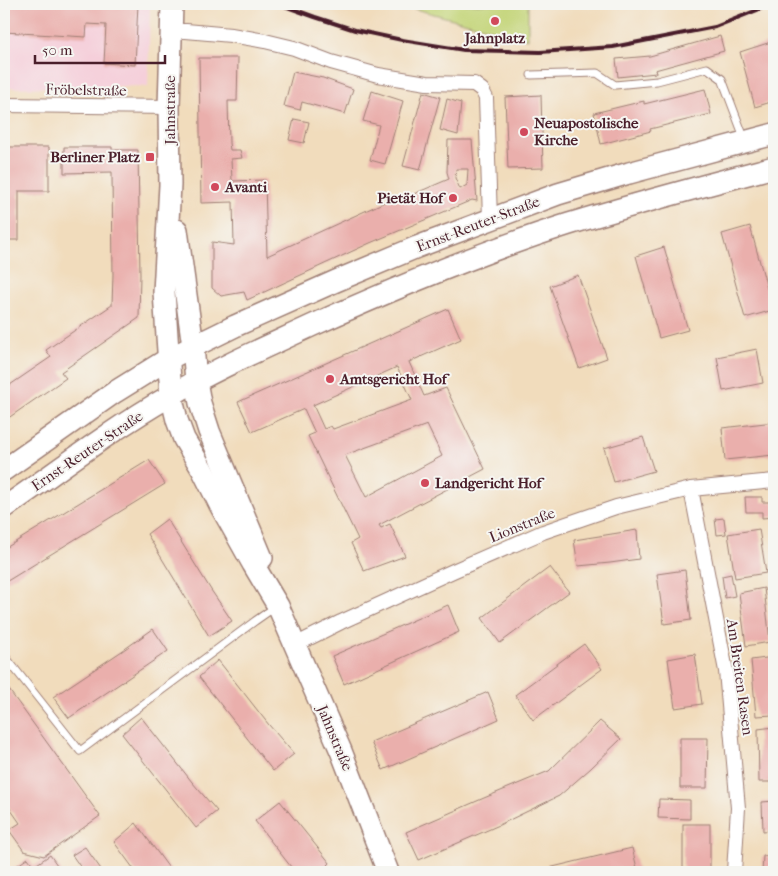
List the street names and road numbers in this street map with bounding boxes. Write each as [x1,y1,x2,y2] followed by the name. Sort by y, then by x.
[161,75,179,146] street label: Jahnstraße
[45,80,127,100] street label: Fröbelstraße
[414,192,543,256] street label: Ernst-Reuter-Straße
[28,407,147,495] street label: Ernst-Reuter-Straße
[486,503,558,546] street label: Lionstraße
[723,617,757,737] street label: Am Breiten Rasen
[313,702,357,774] street label: Jahnstraße

